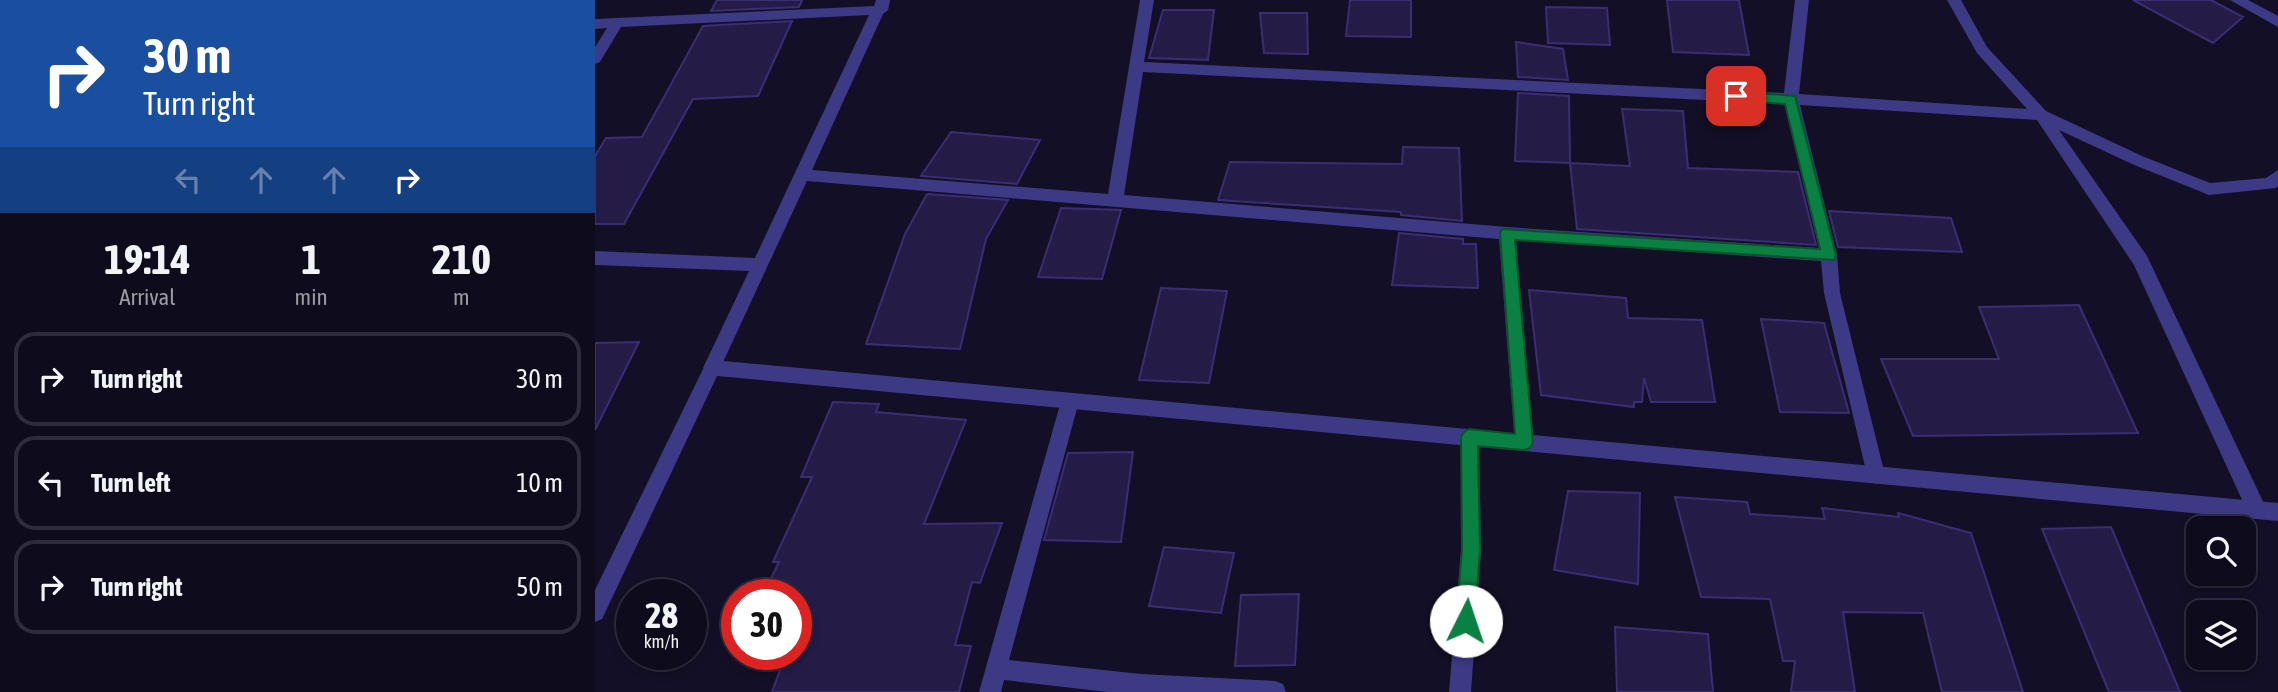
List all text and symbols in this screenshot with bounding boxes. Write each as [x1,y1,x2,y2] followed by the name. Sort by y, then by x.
[143,27,231,83] text: 30 m
[28,28,119,119] icon: right
[1706,66,1766,126] pin
[1717,77,1755,115] icon: arrive
[143,85,256,122] text: Turn right
[169,161,207,199] icon: left
[242,161,280,199] icon: ahead
[315,161,353,199] icon: ahead
[388,161,426,199] icon: right
[104,235,191,283] text: 19:14
[301,235,321,283] text: 1
[432,235,491,283] text: 210
[119,284,175,310] text: Arrival
[295,284,328,310] text: min
[453,284,470,310] text: m
[32,360,70,398] icon: right
[91,364,182,394] text: Turn right
[516,364,563,394] text: 30 m
[32,464,70,502] icon: left
[91,468,171,498] text: Turn left
[516,468,563,498] text: 10 m
[2186,516,2256,670] map controls
[2186,516,2256,586] button: search
[32,568,70,606] icon: right
[91,572,182,602] text: Turn right
[516,572,563,602] text: 50 m
[721,579,812,670] speed limit sign: 30
[1429,584,1503,658] position arrow
[645,595,678,635] text: 28
[2186,600,2256,670] button: layers
[644,631,679,652] text: km/h

